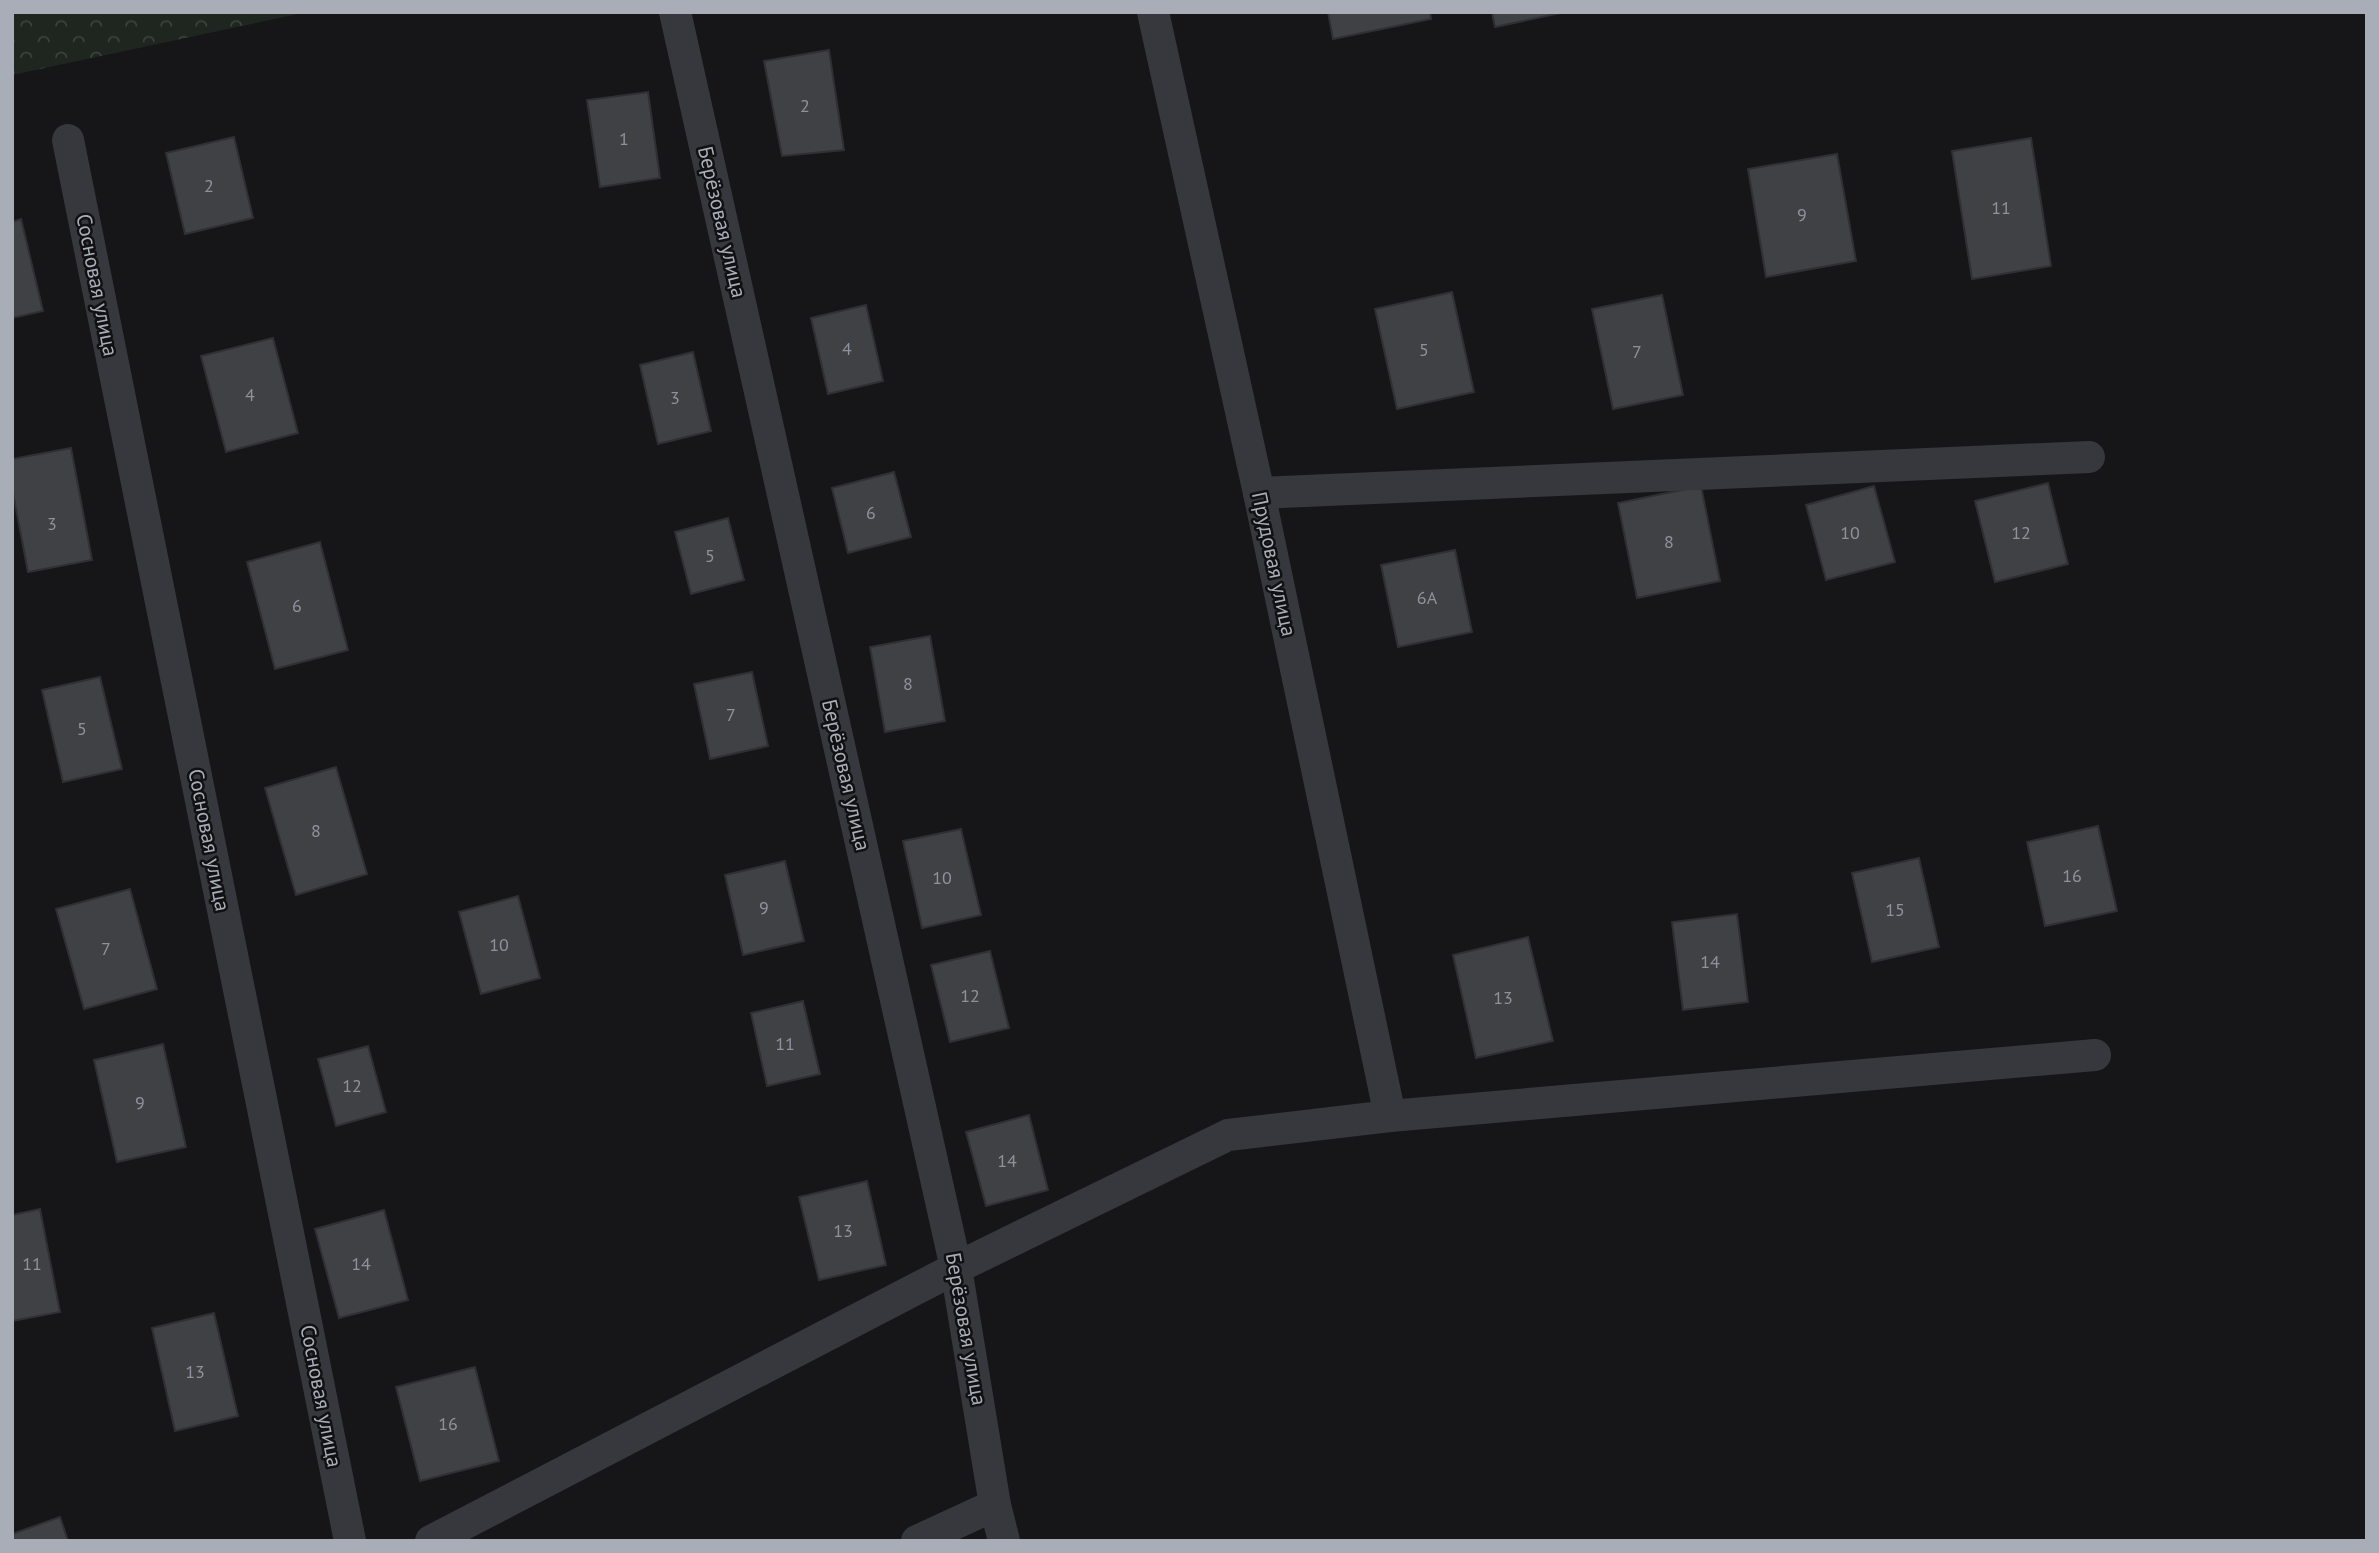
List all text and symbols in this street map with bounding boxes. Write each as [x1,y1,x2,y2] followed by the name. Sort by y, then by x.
[800,94,810,117] house number: 2
[619,127,629,150] house number: 1
[692,143,753,300] street label: Берёзовая улица
[204,174,214,197] house number: 2
[1991,196,2011,219] house number: 11
[1797,203,1807,226] house number: 9
[70,211,125,358] street label: Сосновая улица
[842,337,852,360] house number: 4
[1419,338,1429,361] house number: 5
[1632,340,1642,363] house number: 7
[245,383,255,406] house number: 4
[670,386,680,409] house number: 3
[1246,489,1303,639] street label: Прудовая улица
[866,501,876,524] house number: 6
[47,512,57,535] house number: 3
[1840,521,1860,544] house number: 10
[2011,521,2031,544] house number: 12
[1664,530,1674,553] house number: 8
[705,544,715,567] house number: 5
[1417,586,1438,609] house number: 6А
[292,594,302,617] house number: 6
[903,672,913,695] house number: 8
[816,696,877,853] street label: Берёзовая улица
[726,703,736,726] house number: 7
[77,717,87,740] house number: 5
[182,766,237,913] street label: Сосновая улица
[311,819,321,842] house number: 8
[2062,864,2082,887] house number: 16
[932,866,952,889] house number: 10
[759,896,769,919] house number: 9
[1885,898,1905,921] house number: 15
[489,933,509,956] house number: 10
[101,937,111,960] house number: 7
[1700,950,1720,973] house number: 14
[960,984,980,1007] house number: 12
[1493,986,1513,1009] house number: 13
[775,1032,795,1055] house number: 11
[342,1074,362,1097] house number: 12
[135,1091,145,1114] house number: 9
[997,1149,1017,1172] house number: 14
[833,1219,853,1242] house number: 13
[940,1250,993,1407] street label: Берёзовая улица
[22,1252,42,1275] house number: 11
[351,1252,371,1275] house number: 14
[294,1322,349,1469] street label: Сосновая улица
[185,1360,205,1383] house number: 13
[438,1412,458,1435] house number: 16

